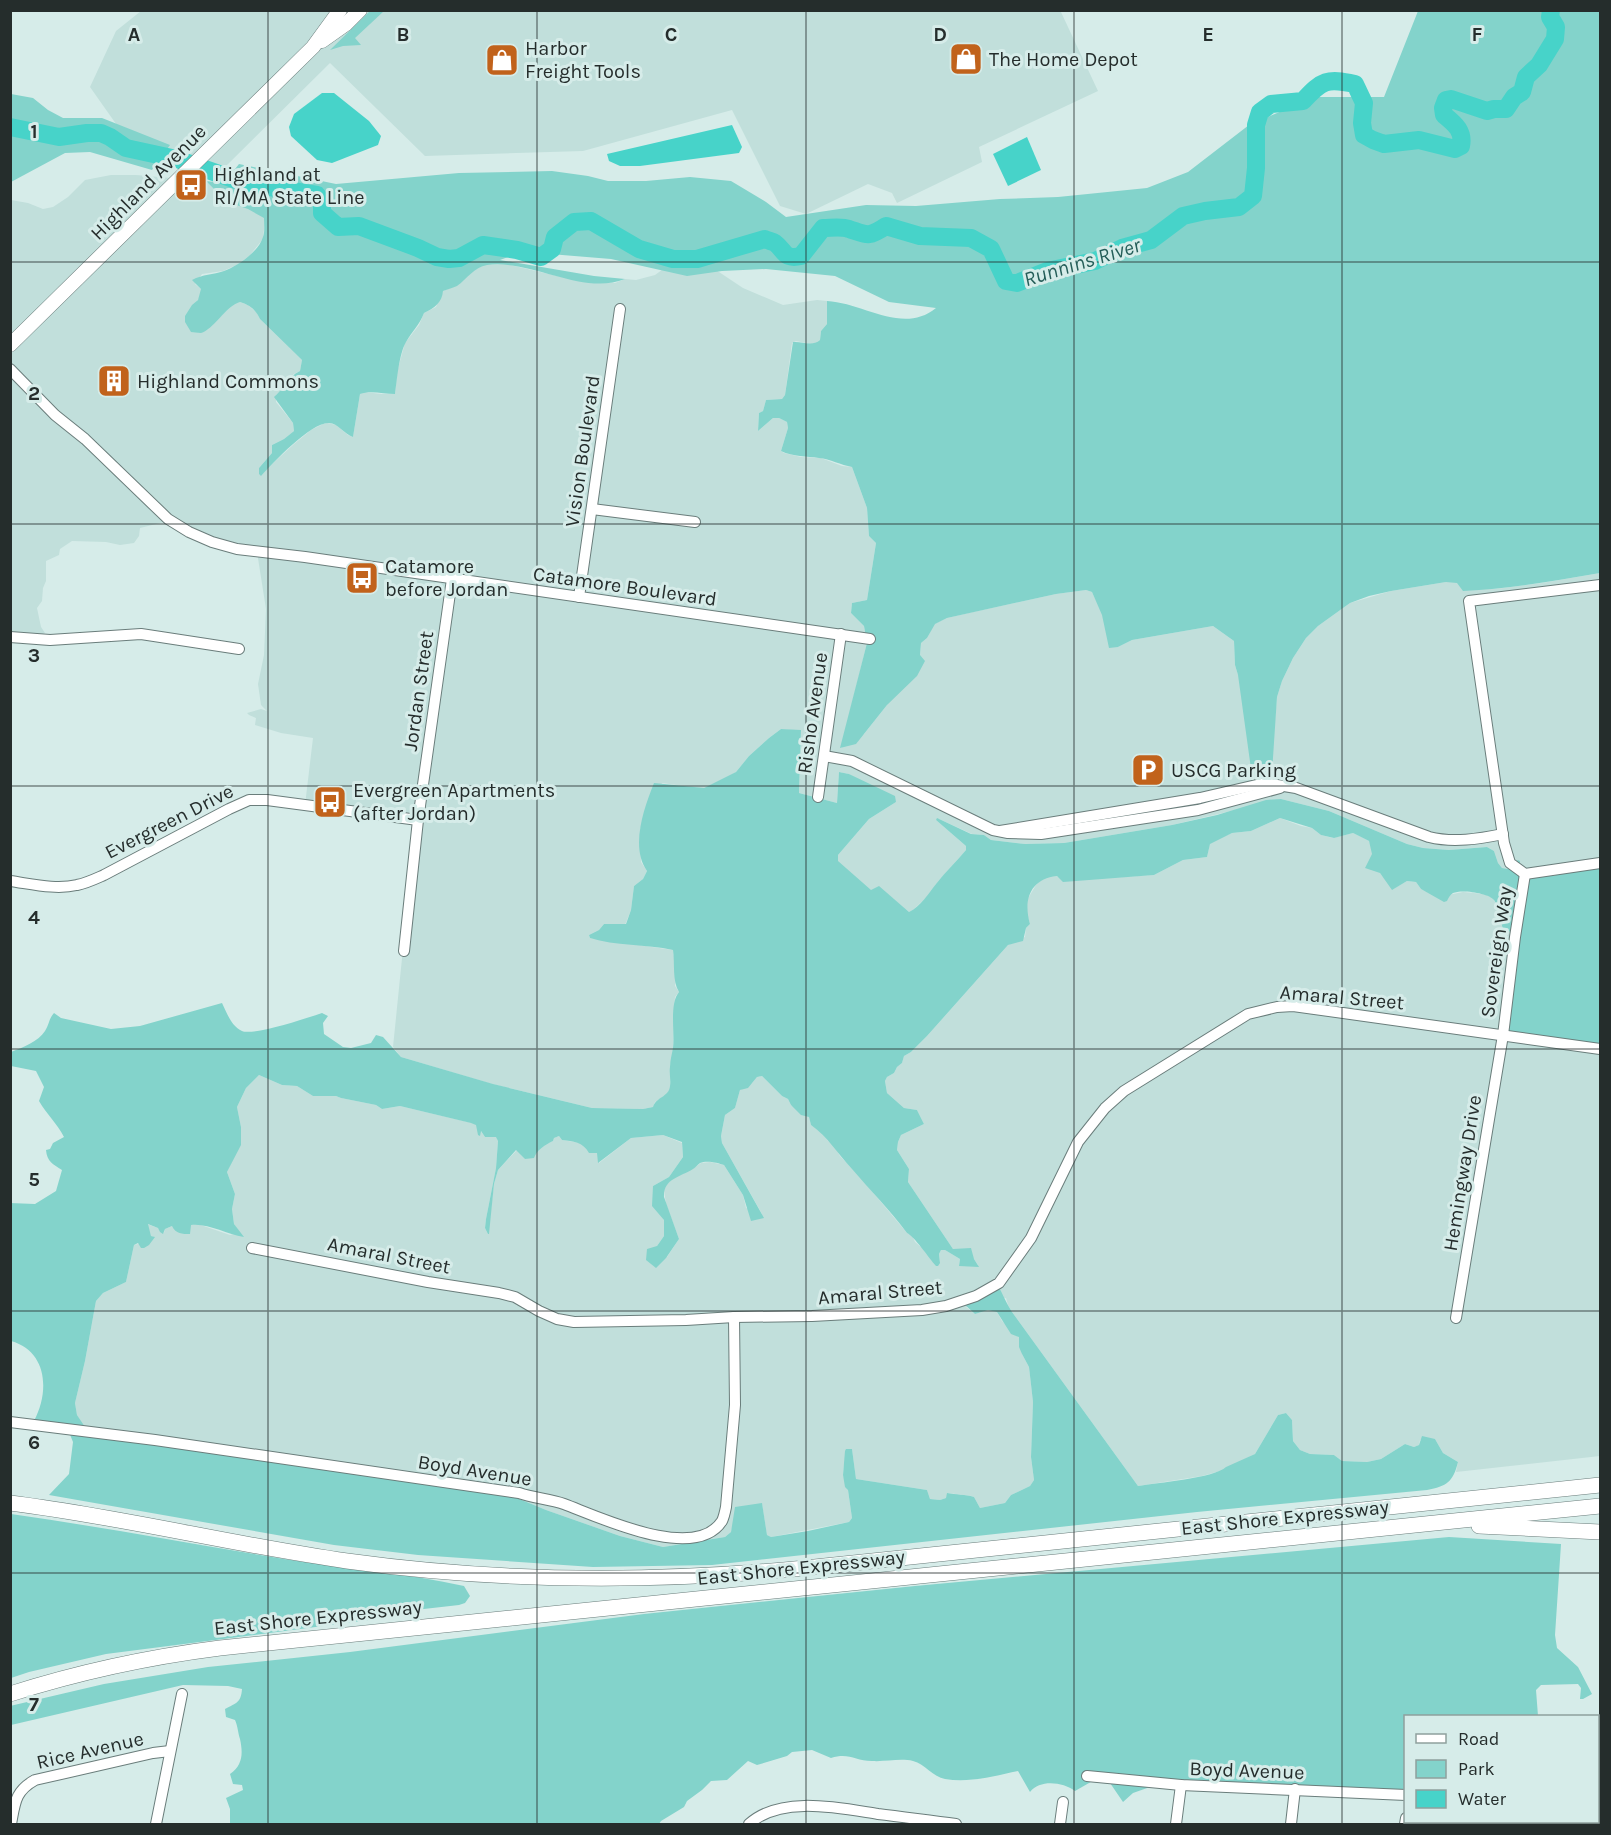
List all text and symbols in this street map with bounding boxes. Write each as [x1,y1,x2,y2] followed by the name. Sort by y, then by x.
[128,23,141,46] text: A
[397,23,409,46] text: B
[665,23,677,46] text: C
[933,23,947,46] text: D
[1202,23,1214,46] text: E
[1472,23,1483,46] text: F
[525,37,641,83] place label: Harbor Freight Tools
[948,41,984,77] shop icon: The Home Depot
[484,42,520,78] shop icon: Harbor Freight Tools
[989,48,1138,71] place label: The Home Depot
[30,120,38,143] text: 1
[86,120,211,245] street label: Highland Avenue
[214,163,364,209] place label: Highland at RI/MA State Line
[173,167,209,203] bus stop icon: Highland at RI/MA State Line
[1021,233,1144,291] water label: Runnins River
[96,363,132,399] building icon: Highland Commons
[137,370,319,393] place label: Highland Commons
[560,374,605,528] street label: Vision Boulevard
[28,382,40,405] text: 2
[385,555,508,601] place label: Catamore before Jordan
[344,560,380,596] bus stop icon: Catamore before Jordan
[532,562,718,611] street label: Catamore Boulevard
[399,629,438,752] street label: Jordan Street
[28,644,40,667] text: 3
[793,651,832,775] street label: Risho Avenue
[1130,752,1166,788] parking icon: USCG Parking
[1171,759,1296,782] place label: USCG Parking
[101,779,237,864] street label: Evergreen Drive
[353,779,555,825] place label: Evergreen Apartments (after Jordan)
[312,784,348,820] bus stop icon: Evergreen Apartments (after Jordan)
[1476,885,1517,1019] street label: Sovereign Way
[28,906,40,929] text: 4
[1279,981,1406,1014] street label: Amaral Street
[1439,1093,1486,1253] street label: Hemingway Drive
[28,1168,40,1191] text: 5
[326,1232,453,1279] street label: Amaral Street
[817,1276,944,1309] street label: Amaral Street
[28,1431,40,1454] text: 6
[416,1450,534,1491] street label: Boyd Avenue
[1180,1495,1390,1540] street label: East Shore Expressway
[696,1545,906,1590] street label: East Shore Expressway
[213,1595,423,1640] street label: East Shore Expressway
[29,1693,39,1716] text: 7
[1404,1715,1599,1823] legend
[34,1727,146,1774] street label: Rice Avenue
[1458,1728,1499,1750] text: Road
[1189,1757,1305,1784] street label: Boyd Avenue
[1458,1758,1495,1780] text: Park
[1458,1788,1506,1810] text: Water

